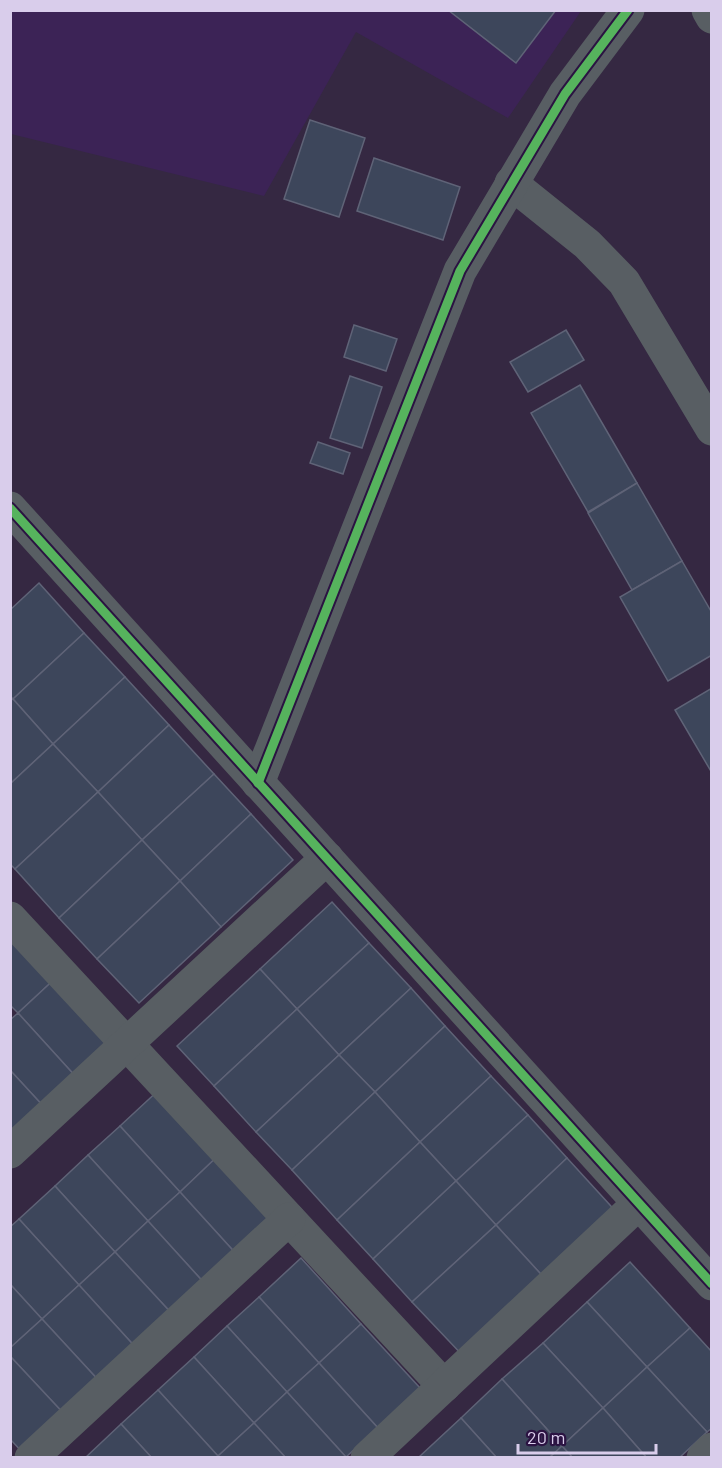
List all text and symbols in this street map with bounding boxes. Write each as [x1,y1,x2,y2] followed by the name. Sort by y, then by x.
[518,1417,656,1455] scale bar
[527,1426,565,1448] text: 20 m

